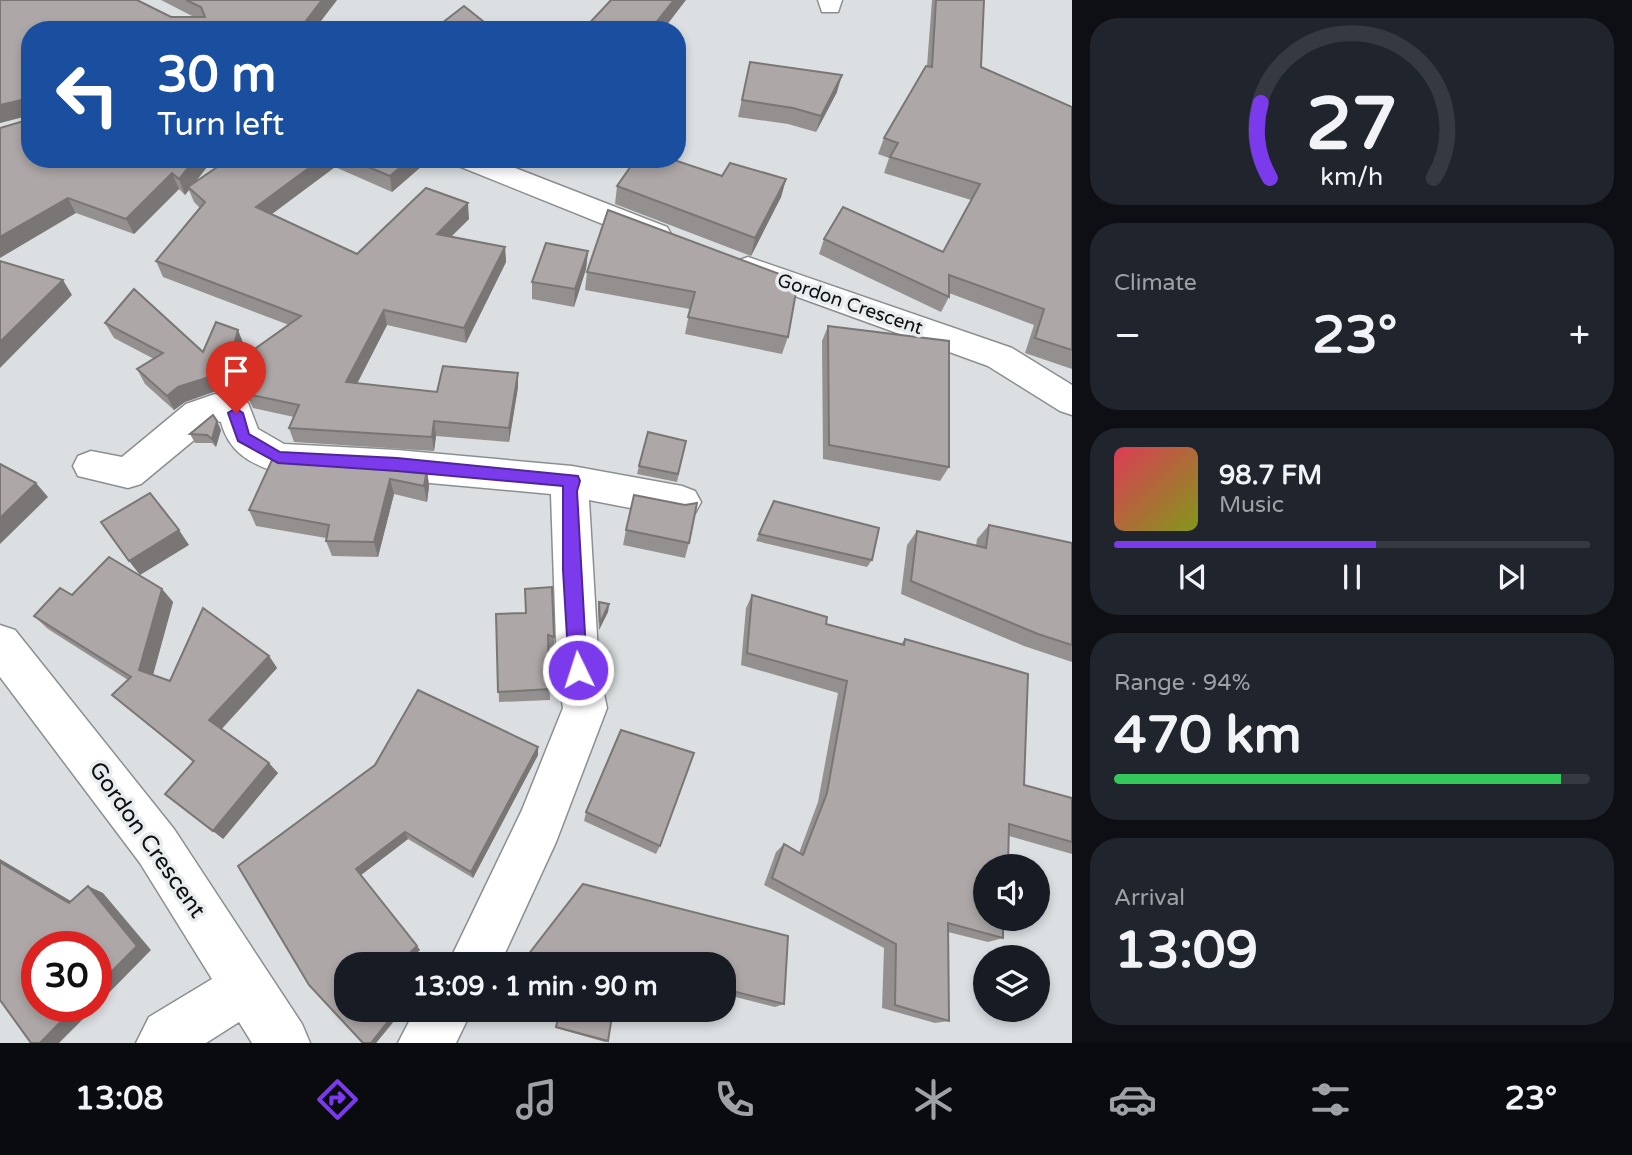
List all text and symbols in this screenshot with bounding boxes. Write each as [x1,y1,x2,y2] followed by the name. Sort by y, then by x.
[157,46,276,105] text: 30 m
[42,49,133,140] icon: left
[1306,81,1398,169] text: 27
[157,106,284,144] text: Turn left
[1321,161,1383,191] text: km/h
[774,269,926,339] street label: Gordon Crescent
[1114,269,1197,297] text: Climate
[1312,304,1397,367] text: 23°
[1114,313,1141,359] text: −
[1569,313,1590,359] text: +
[206,341,266,413] pin
[217,352,255,390] icon: arrive
[1219,460,1322,491] text: 98.7 FM
[1219,491,1284,519] text: Music
[1174,558,1212,596] icon: previous
[1333,558,1371,596] icon: pause
[1492,558,1530,596] icon: next
[541,633,615,707] position arrow
[1114,669,1250,697] text: Range · 94%
[1114,704,1302,767] text: 470 km
[83,756,211,924] street label: Gordon Crescent
[973,854,1050,1022] map controls
[973,854,1050,931] button: sound
[1114,884,1185,912] text: Arrival
[1114,919,1258,982] text: 13:09
[21,931,112,1022] speed limit sign: 30
[973,945,1050,1022] button: layers
[412,971,658,1002] text: 13:09 · 1 min · 90 m
[313,1075,362,1124] icon: directions
[512,1075,561,1124] icon: music
[710,1075,759,1124] icon: phone
[909,1075,958,1124] icon: climate
[1108,1075,1157,1124] icon: car
[1306,1075,1355,1124] icon: filters
[75,1080,164,1118] text: 13:08
[1505,1080,1557,1118] text: 23°

